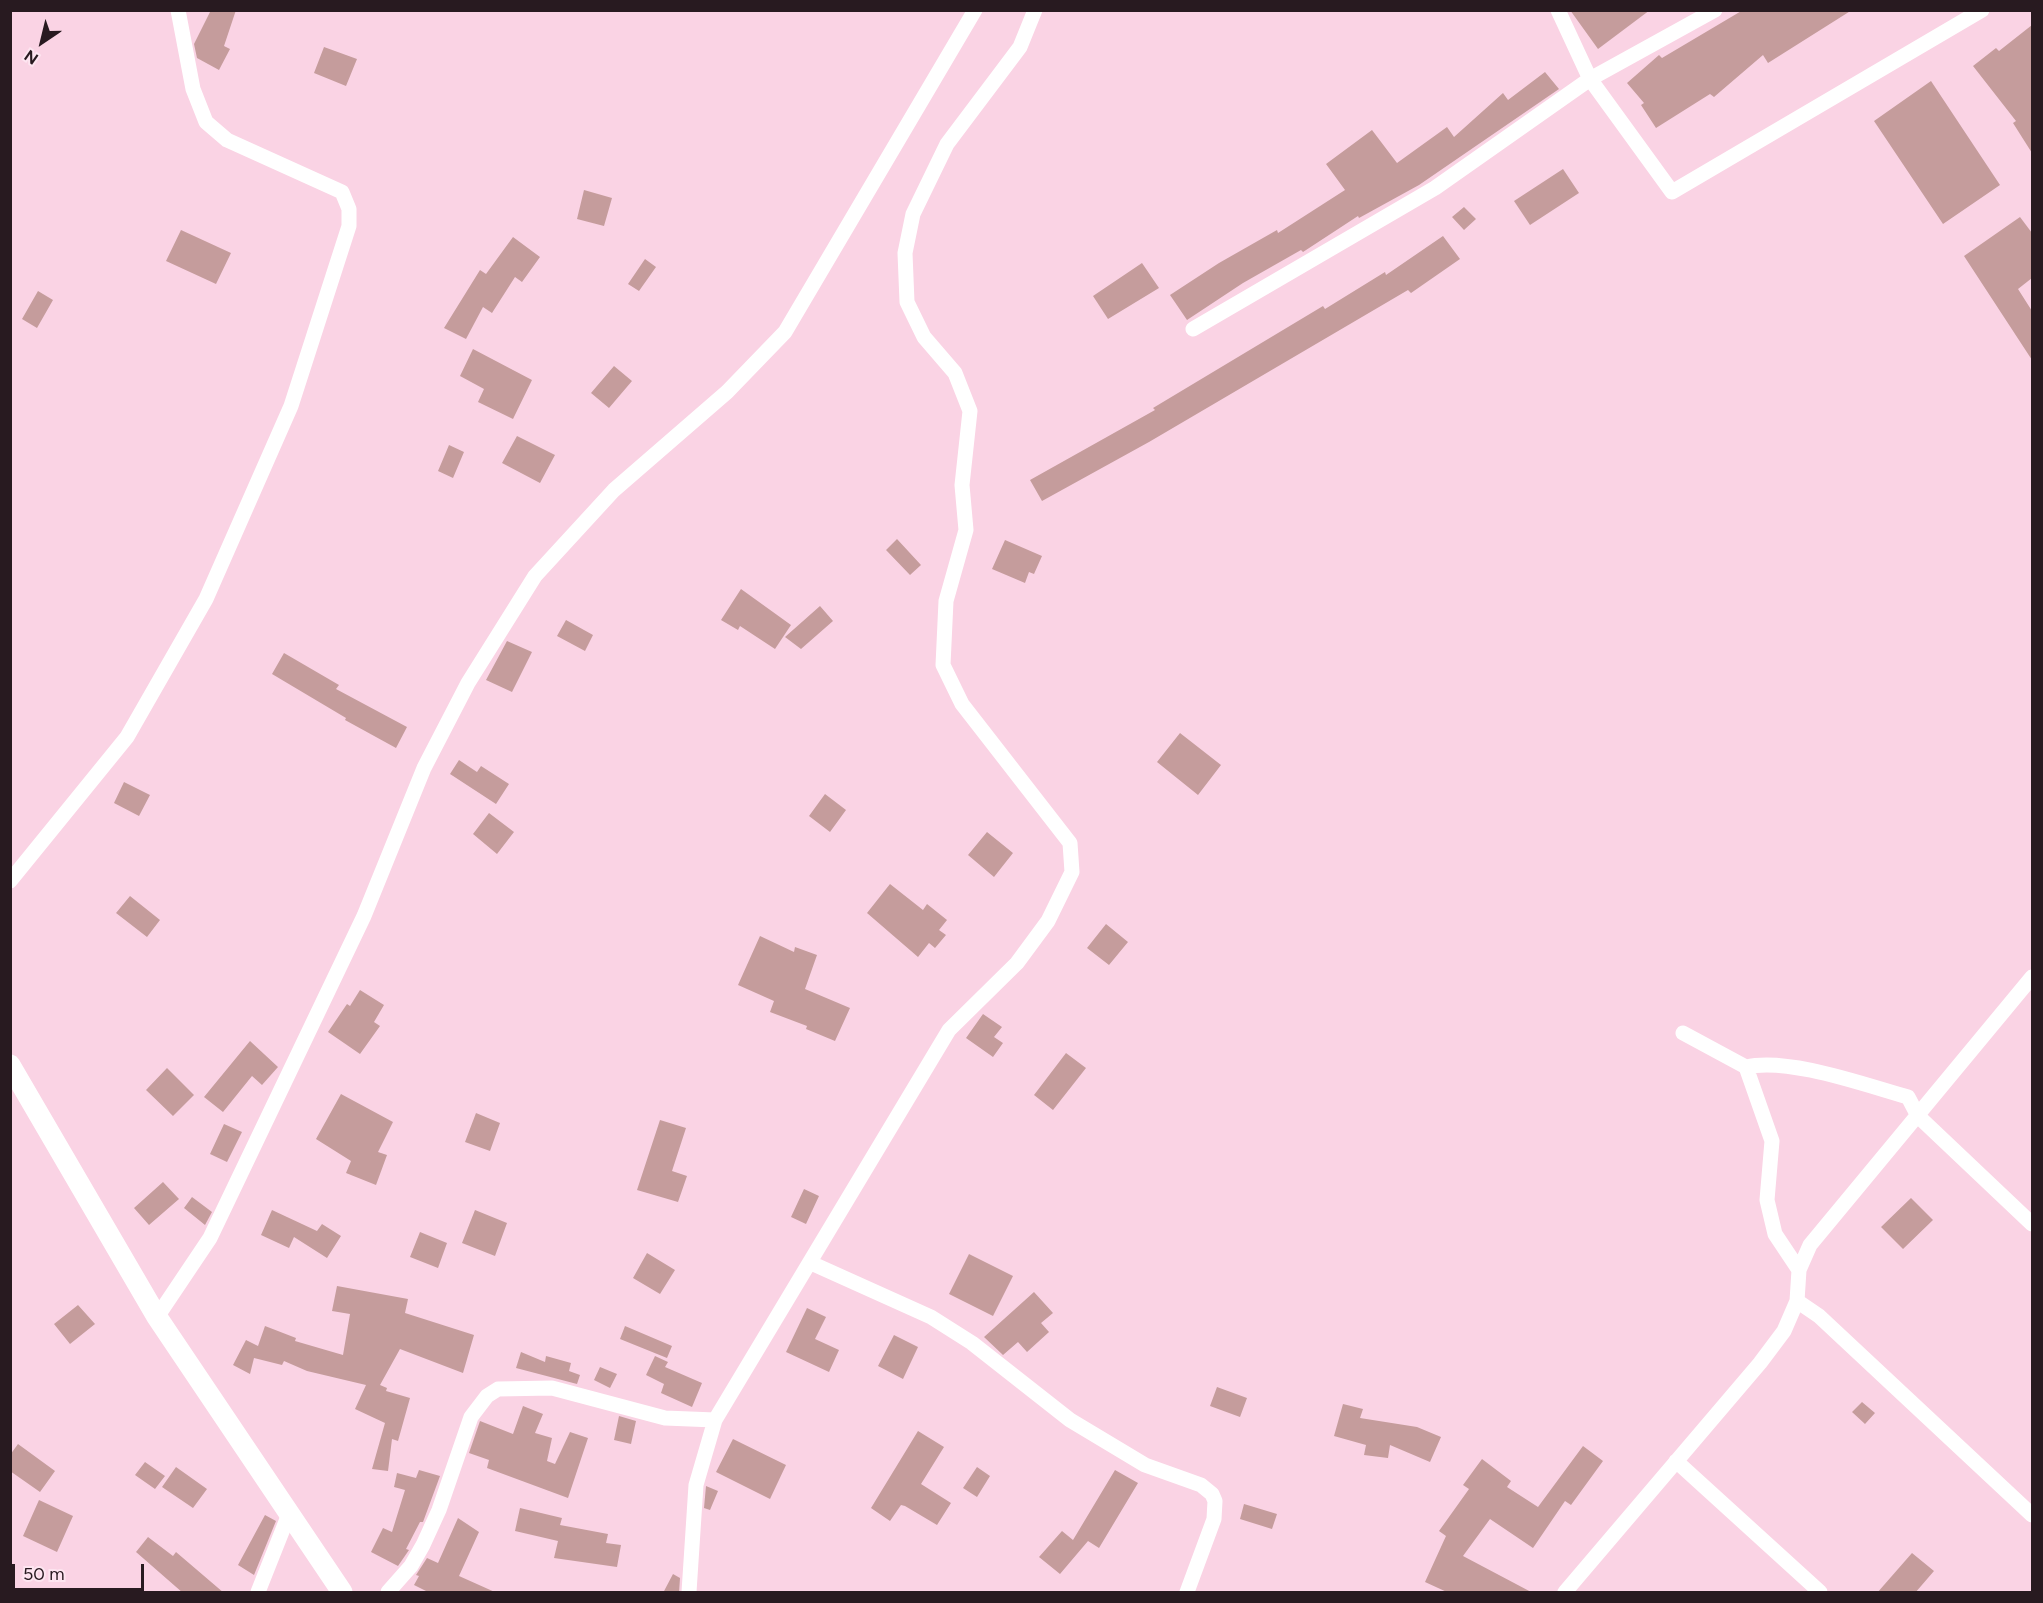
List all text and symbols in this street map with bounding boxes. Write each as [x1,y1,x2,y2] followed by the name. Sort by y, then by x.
[12,12,72,72] north arrow
[21,46,42,68] text: N
[15,1552,147,1590] scale bar
[23,1563,65,1585] text: 50 m

